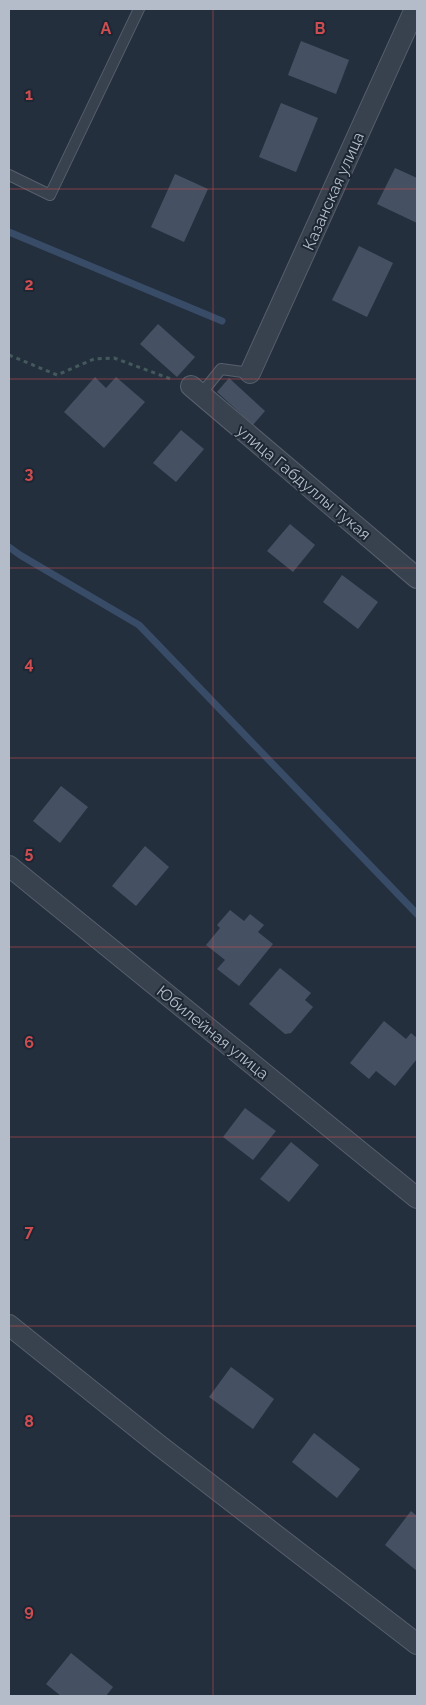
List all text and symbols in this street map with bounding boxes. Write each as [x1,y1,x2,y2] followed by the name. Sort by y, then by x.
[101,19,112,38] text: A
[315,19,326,38] text: B
[25,85,33,104] text: 1
[299,129,368,253] street label: Казанская улица
[24,275,34,294] text: 2
[233,421,374,544] street label: улица Габдуллы Тукая
[25,464,34,483] text: 3
[24,654,34,673] text: 4
[25,843,34,862] text: 5
[153,982,272,1083] street label: Юбилейная улица
[24,1033,34,1052] text: 6
[25,1222,34,1241] text: 7
[24,1412,34,1431] text: 8
[24,1601,34,1620] text: 9

